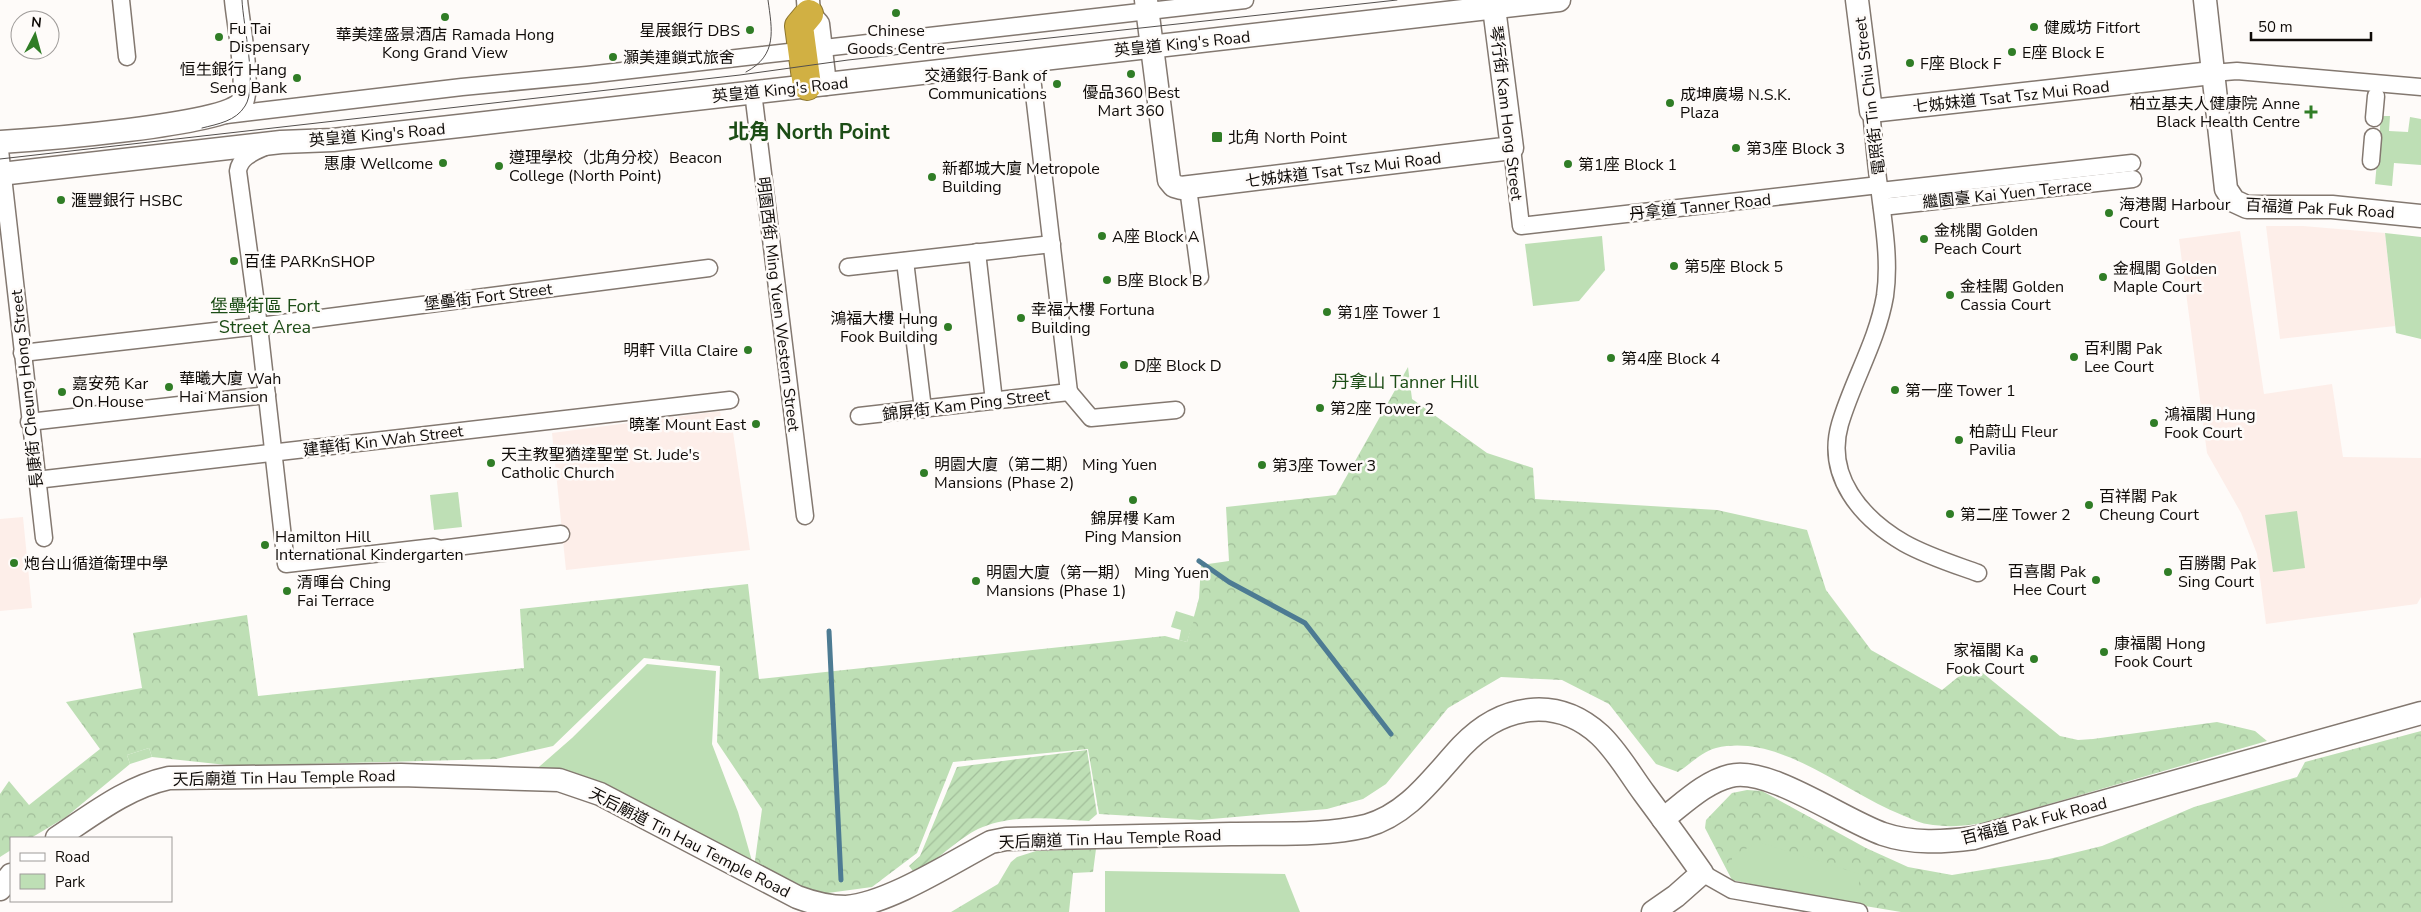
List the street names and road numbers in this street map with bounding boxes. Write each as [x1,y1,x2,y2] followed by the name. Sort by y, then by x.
[1849,15,1891,176] street label: 電照街 Tin Chiu Street
[1484,25,1528,202] street label: 琴行街 Kam Hong Street
[1113,26,1251,62] street label: 英皇道 King's Road
[711,72,849,108] street label: 英皇道 King's Road
[1912,76,2111,118] street label: 七姊妹道 Tsat Tsz Mui Road
[308,118,446,152] street label: 英皇道 King's Road
[1244,147,1443,193] street label: 七姊妹道 Tsat Tsz Mui Road
[1921,174,2093,214] street label: 繼園臺 Kai Yuen Terrace
[751,175,805,433] street label: 明園西街 Ming Yuen Western Street
[1628,189,1772,225] street label: 丹拿道 Tanner Road
[2245,194,2395,224] street label: 百福道 Pak Fuk Road
[423,278,554,316] street label: 堡壘街 Fort Street
[6,288,48,489] street label: 長康街 Cheung Hong Street
[881,384,1051,426] street label: 錦屏街 Kam Ping Street
[302,420,465,462] street label: 建華街 Kin Wah Street
[172,765,396,791] street label: 天后廟道 Tin Hau Temple Road
[585,783,794,903] street label: 天后廟道 Tin Hau Temple Road
[1959,792,2109,850] street label: 百福道 Pak Fuk Road
[998,824,1222,854] street label: 天后廟道 Tin Hau Temple Road

